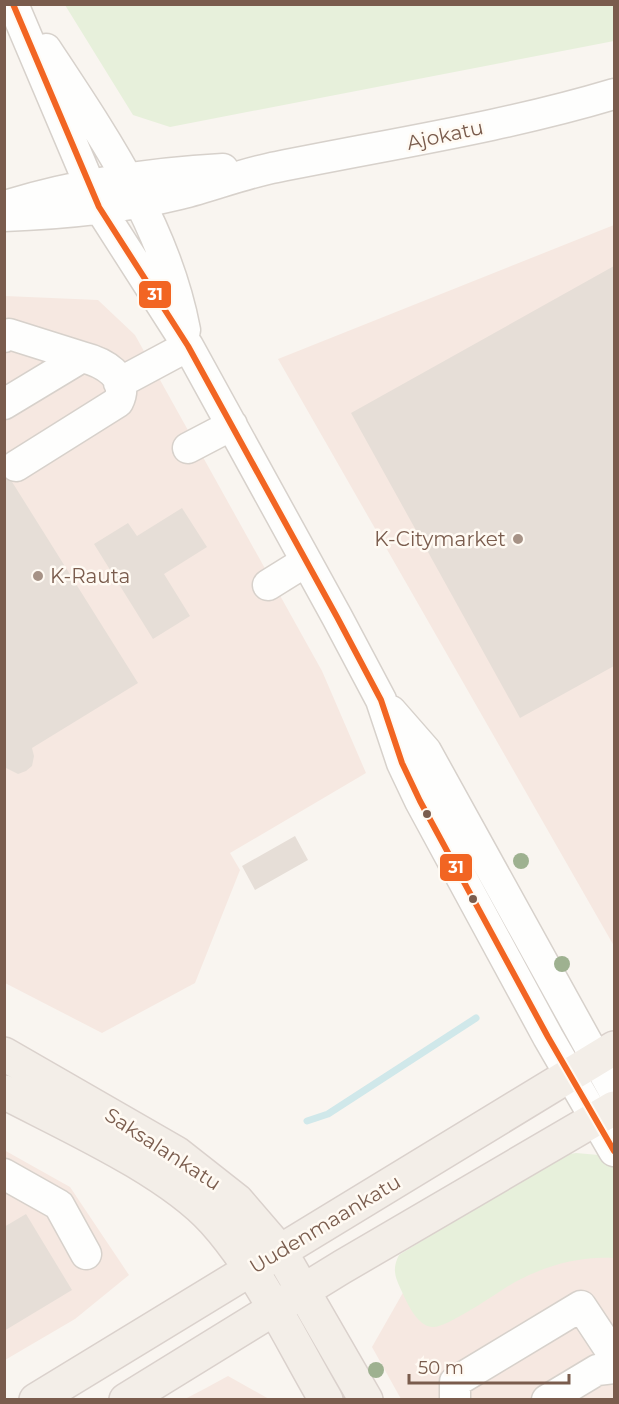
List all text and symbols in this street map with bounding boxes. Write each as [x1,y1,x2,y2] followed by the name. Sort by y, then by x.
[405,115,485,155] street label: Ajokatu
[138,280,172,309] line badge: 31
[146,285,163,304] text: 31
[374,527,506,551] place label: K-Citymarket
[511,532,525,546] marker: K-Citymarket
[50,564,130,588] place label: K-Rauta
[31,569,45,583] marker: K-Rauta
[421,808,433,820] unlabelled marker
[439,853,473,882] line badge: 31
[447,858,464,877] text: 31
[467,893,479,905] unlabelled marker
[101,1103,225,1195] street label: Saksalankatu
[245,1169,405,1279] street label: Uudenmaankatu
[409,1347,570,1385] scale bar
[418,1357,464,1379] text: 50 m

